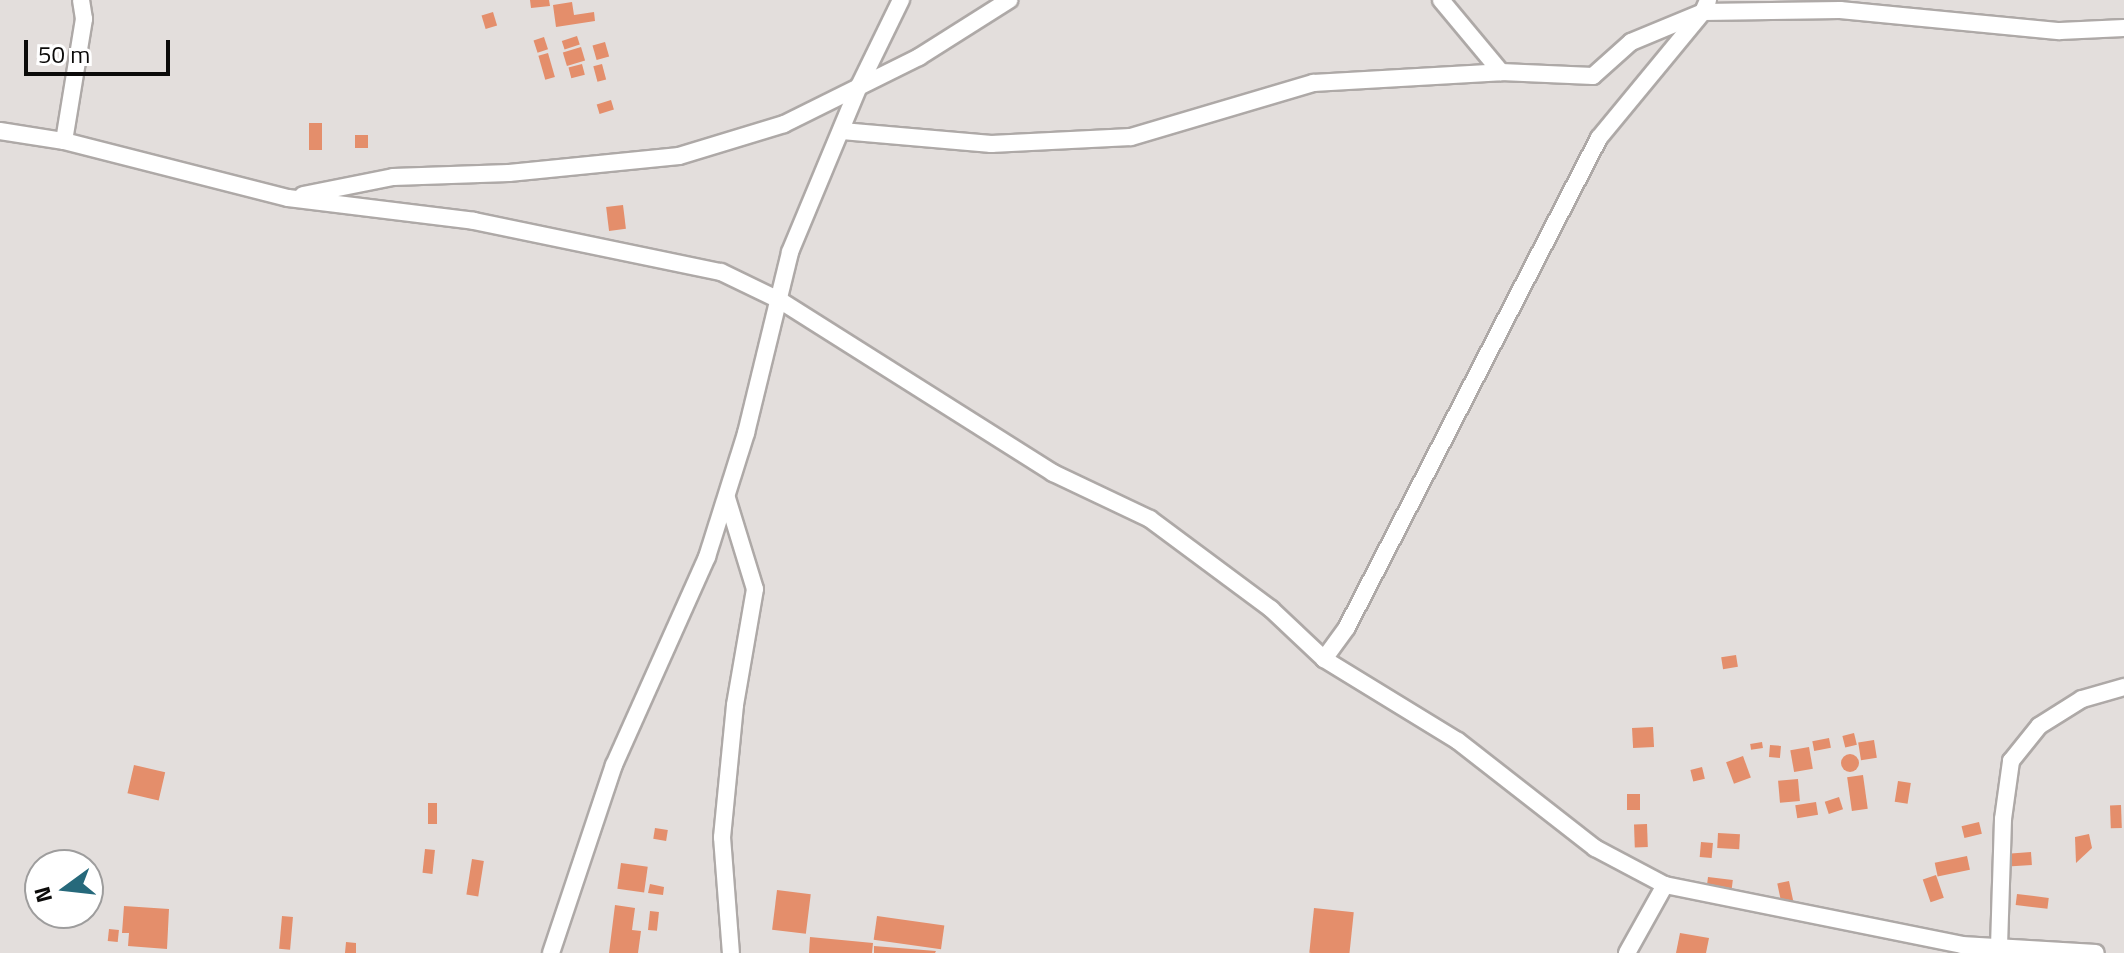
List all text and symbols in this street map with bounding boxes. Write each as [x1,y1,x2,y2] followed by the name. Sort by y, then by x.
[28,24,174,74] scale bar
[38,36,90,72] text: 50 m
[24,849,104,929] north arrow
[24,883,61,906] text: N

